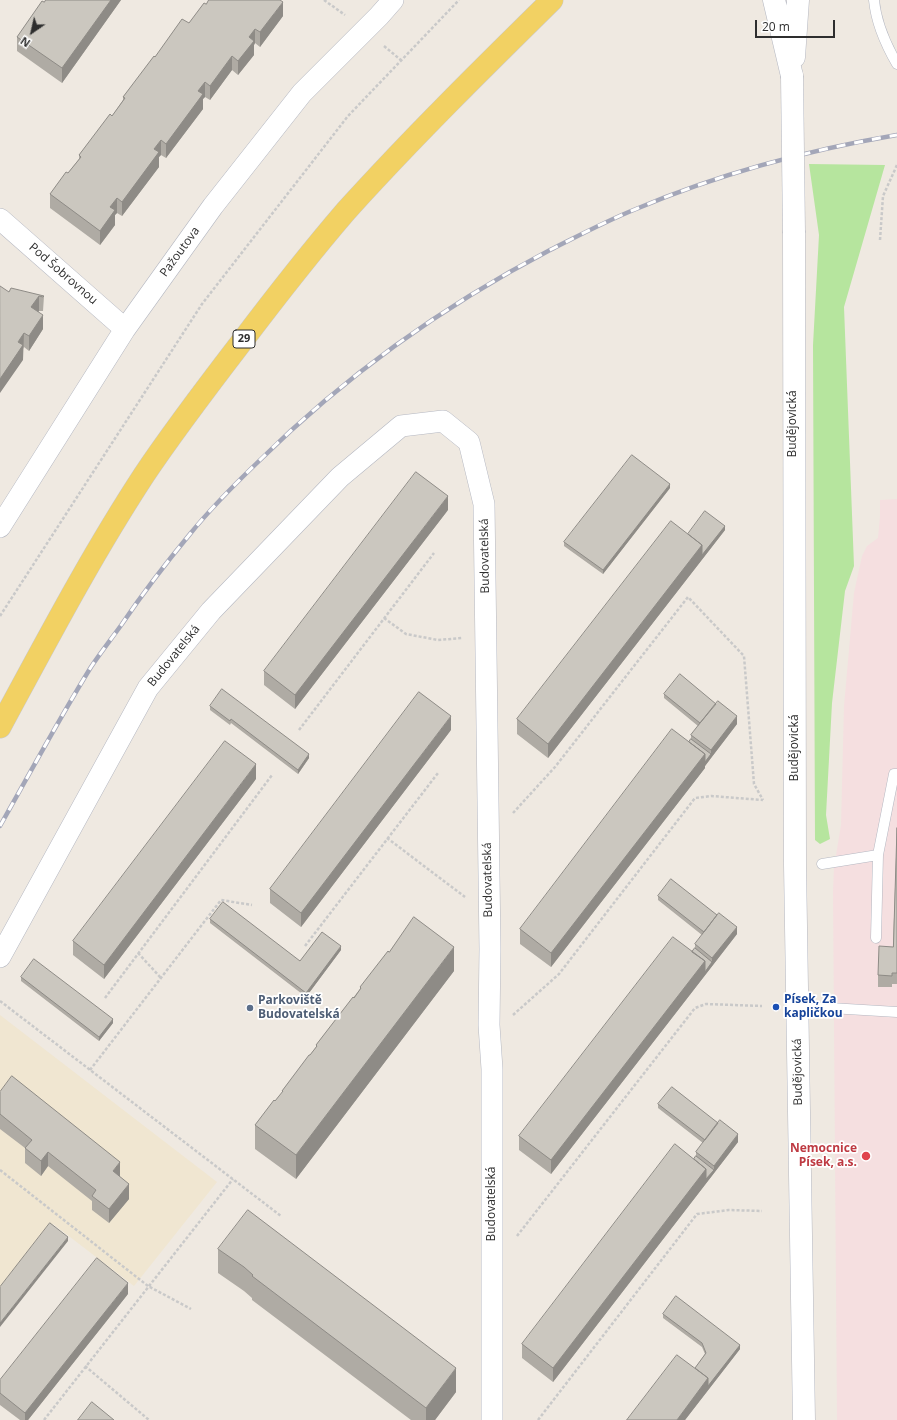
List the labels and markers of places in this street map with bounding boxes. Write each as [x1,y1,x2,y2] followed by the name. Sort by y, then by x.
[784,993,843,1021] place label: Písek, Za kapličkou
[258,994,340,1022] place label: Parkoviště Budovatelská
[771,1002,781,1012] marker: Písek, Za kapličkou
[245,1003,255,1013] marker: Parkoviště Budovatelská
[790,1142,857,1170] place label: Nemocnice Písek, a.s.
[860,1150,872,1162] marker: Nemocnice Písek, a.s.

